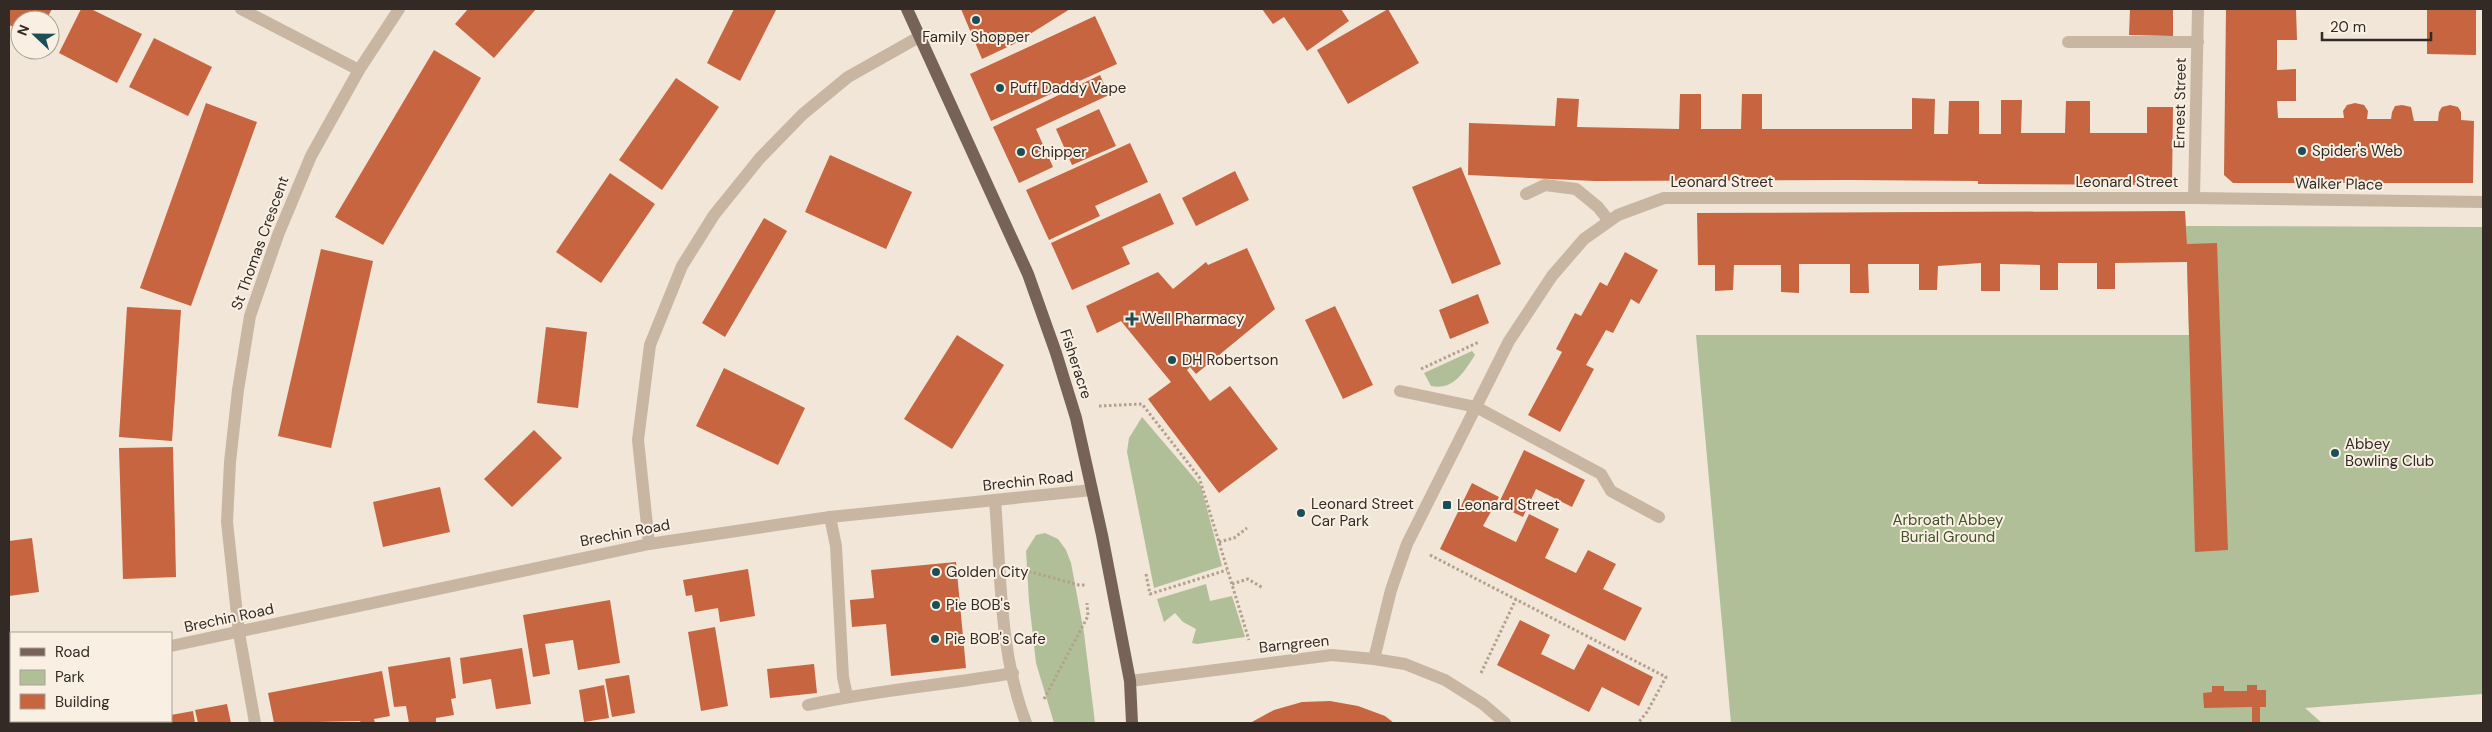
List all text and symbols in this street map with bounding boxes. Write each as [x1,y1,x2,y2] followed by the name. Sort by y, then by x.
[10,10,60,60] north arrow
[2322,10,2431,42] scale bar
[970,14,982,26] marker: Family Shopper
[2330,17,2366,37] text: 20 m
[13,22,33,38] text: N
[922,27,1030,47] place label: Family Shopper
[2169,57,2191,149] street label: Ernest Street
[1010,78,1126,98] place label: Puff Daddy Vape
[994,82,1006,94] marker: Puff Daddy Vape
[2312,141,2403,161] place label: Spider's Web
[1031,142,1087,162] place label: Chipper
[2296,145,2308,157] marker: Spider's Web
[1015,146,1027,158] marker: Chipper
[1671,172,1774,192] street label: Leonard Street
[2076,172,2179,192] street label: Leonard Street
[226,173,294,313] street label: St Thomas Crescent
[2295,173,2383,195] street label: Walker Place
[1142,309,1245,329] place label: Well Pharmacy
[1126,313,1138,325] marker: Well Pharmacy
[1055,326,1097,402] street label: Fisheracre
[1182,350,1278,370] place label: DH Robertson
[1166,354,1178,366] marker: DH Robertson
[2345,434,2434,471] place label: Abbey Bowling Club
[2329,447,2341,459] marker: Abbey Bowling Club
[982,466,1074,496] street label: Brechin Road
[1311,494,1414,531] place label: Leonard Street Car Park
[1457,495,1560,515] place label: Leonard Street
[1441,499,1453,511] marker: Leonard Street
[1295,507,1307,519] marker: Leonard Street Car Park
[1893,510,2004,547] park label: Arbroath Abbey Burial Ground
[578,514,672,552] street label: Brechin Road
[946,562,1029,582] place label: Golden City
[930,566,942,578] marker: Golden City
[946,595,1010,615] place label: Pie BOB's
[182,599,276,637] street label: Brechin Road
[930,599,942,611] marker: Pie BOB's
[945,629,1046,649] place label: Pie BOB's Cafe
[1258,630,1330,658] street label: Barngreen
[10,632,172,722] legend
[929,633,941,645] marker: Pie BOB's Cafe
[55,642,90,662] text: Road
[55,667,85,687] text: Park
[55,692,110,712] text: Building

